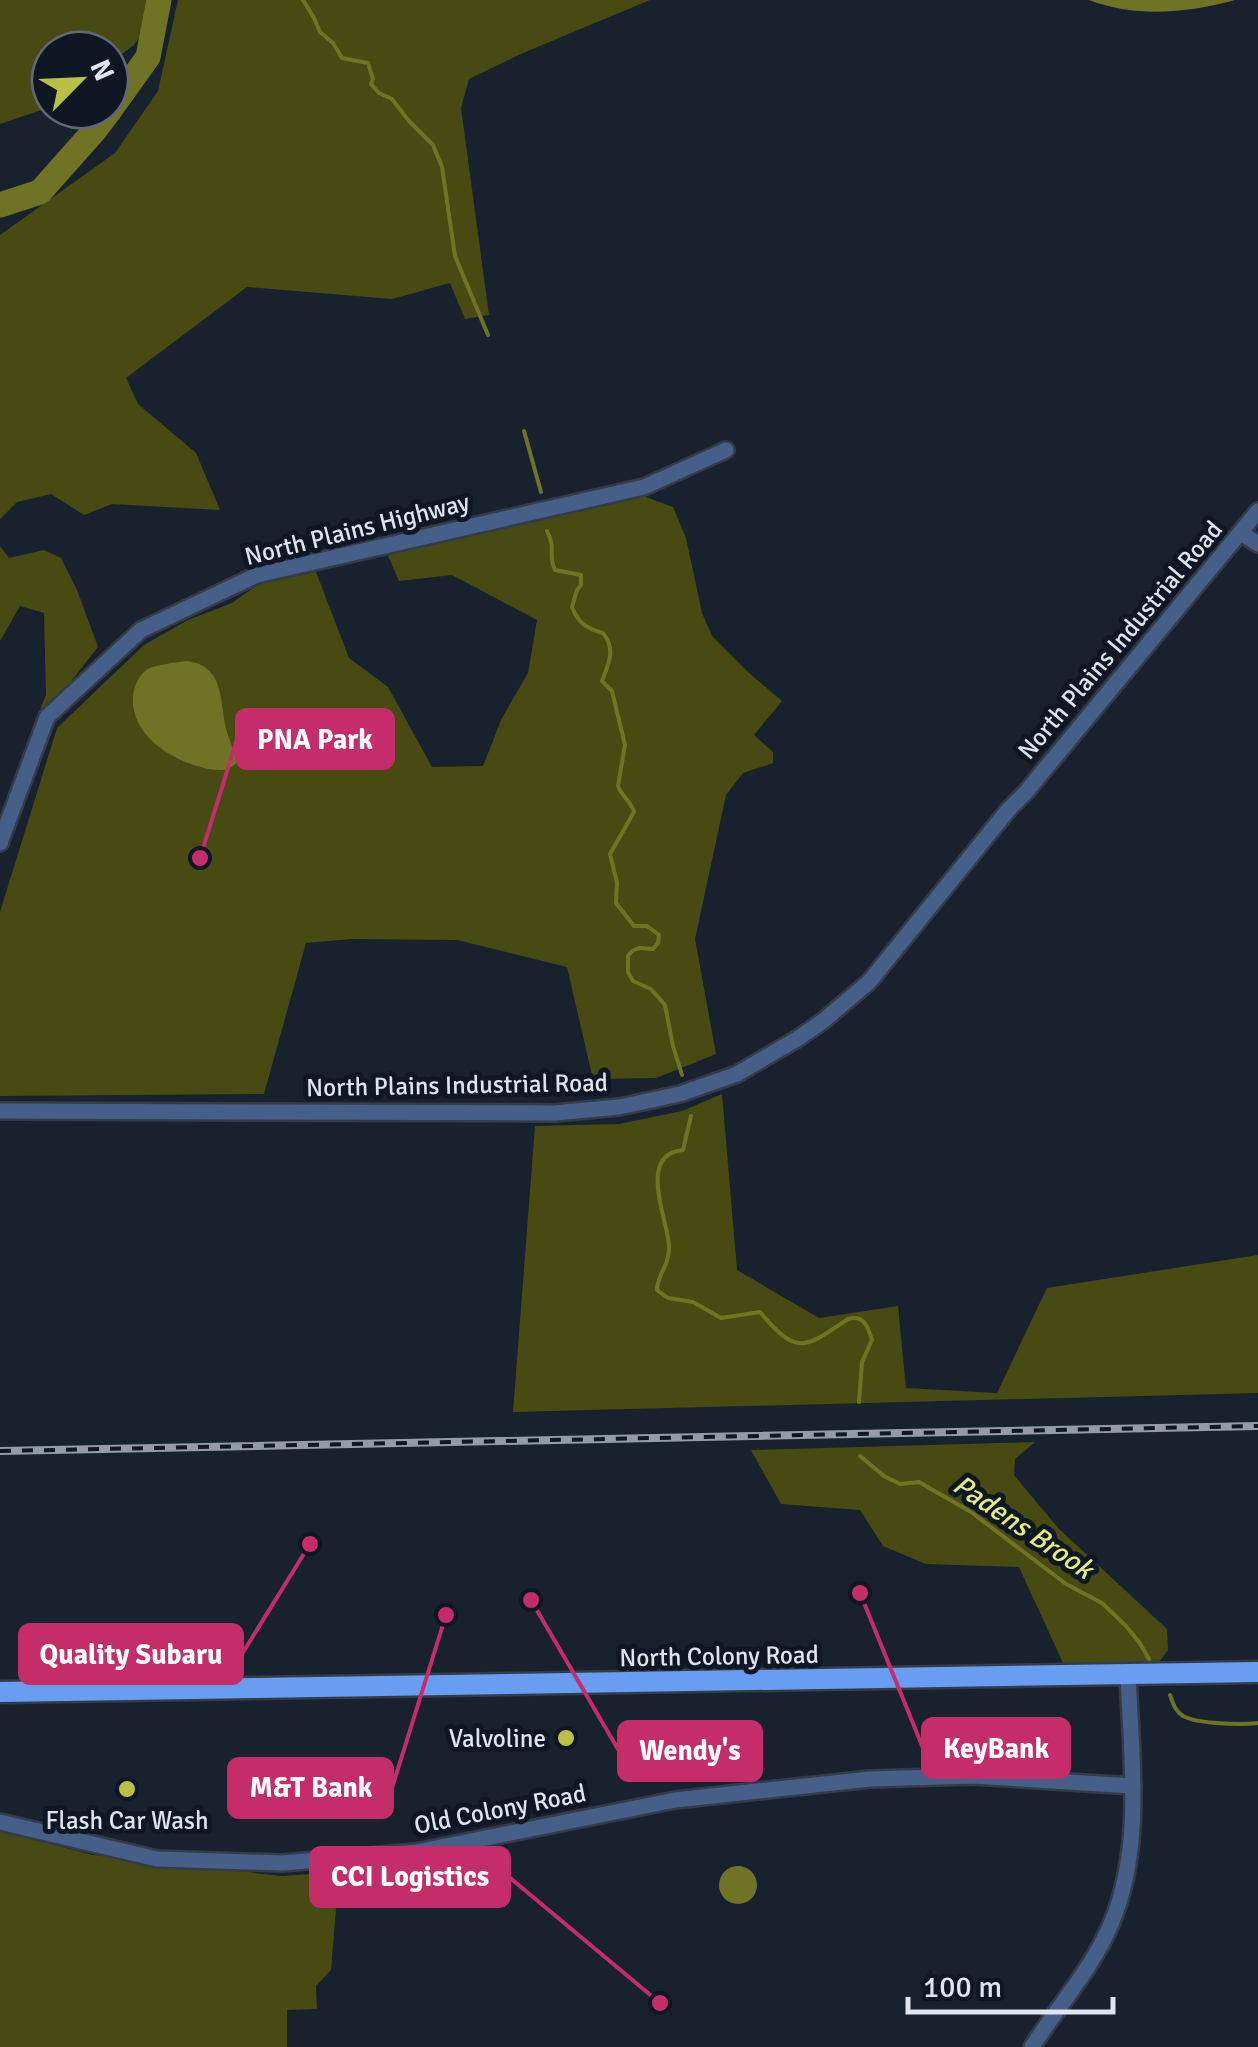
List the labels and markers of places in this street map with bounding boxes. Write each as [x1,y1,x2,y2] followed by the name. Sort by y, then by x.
[237,710,393,768] callout: PNA Park
[20,1625,242,1683] callout: Quality Subaru
[923,1719,1069,1777] callout: KeyBank
[619,1722,761,1780] callout: Wendy's
[449,1723,546,1754] place label: Valvoline
[555,1727,577,1749] marker: Valvoline
[229,1759,392,1817] callout: M&T Bank
[116,1778,138,1800] marker: Flash Car Wash
[45,1805,209,1836] place label: Flash Car Wash
[311,1848,509,1906] callout: CCI Logistics

